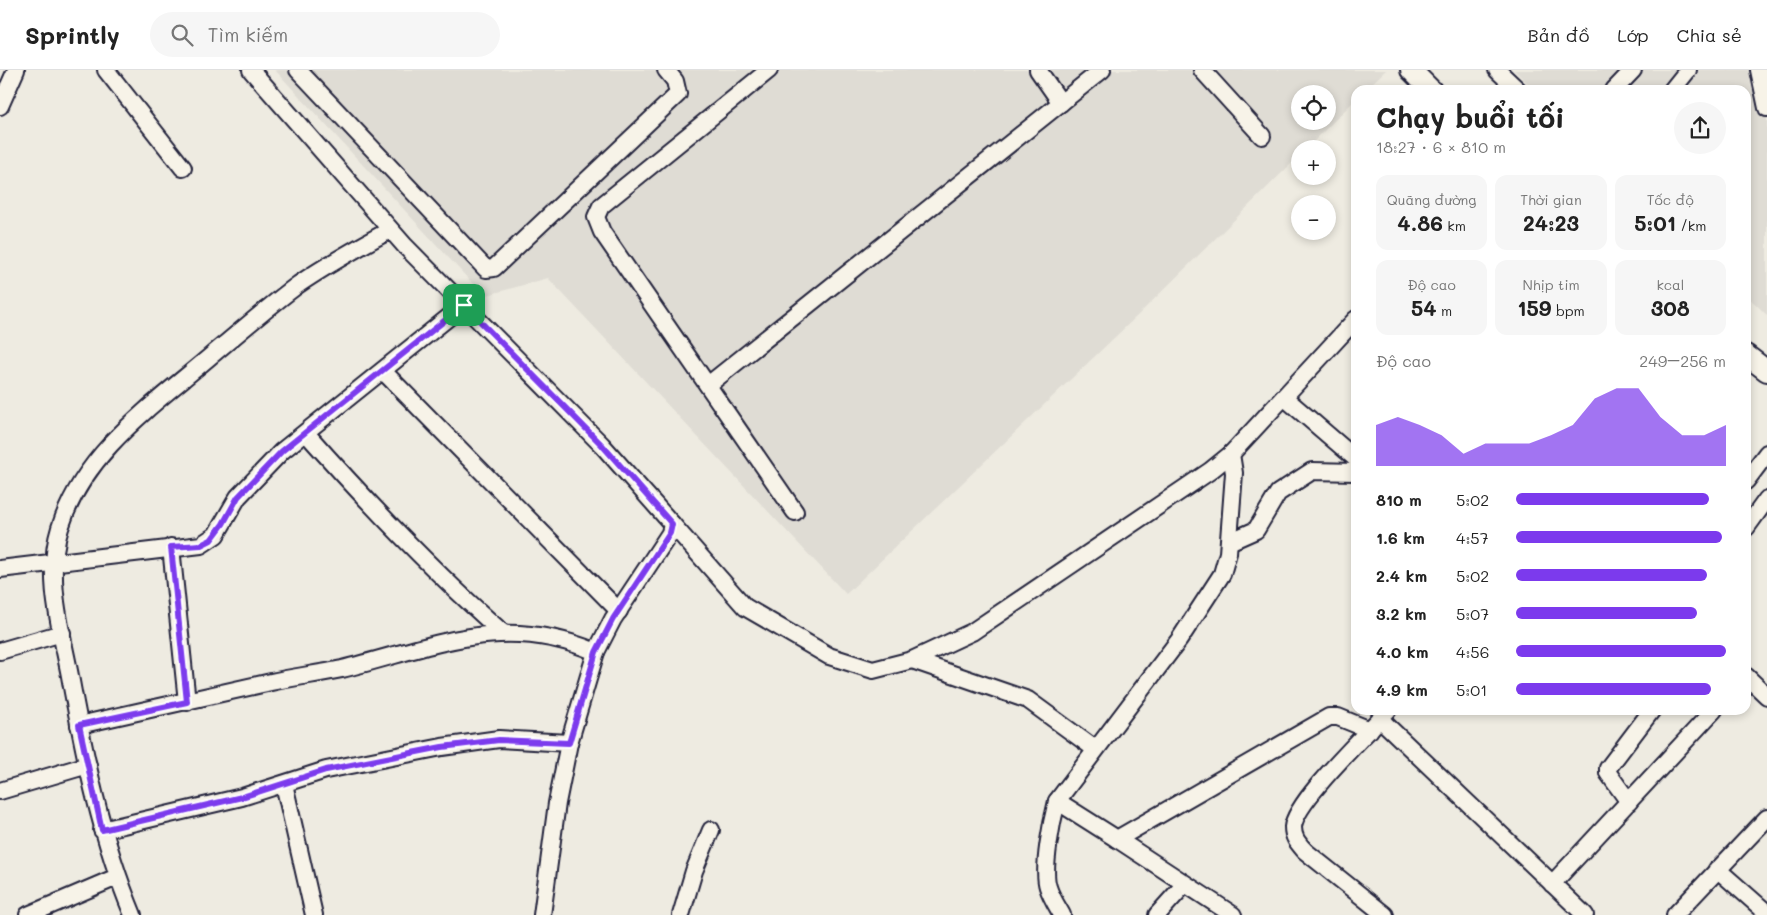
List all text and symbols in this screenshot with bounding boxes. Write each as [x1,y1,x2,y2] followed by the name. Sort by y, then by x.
[150,12,500,57] search box
[25,19,120,50] text: Sprintly
[168,21,196,49] icon: search
[208,22,288,47] text: Tìm kiếm
[1528,23,1589,47] text: Bản đồ
[1617,23,1649,47] text: Lớp
[1677,23,1742,47] text: Chia sẻ
[1291,85,1336,240] map controls
[1291,85,1336,130] button: locate
[1376,99,1565,135] text: Chạy buổi tối
[1674,102,1726,154] button: share
[1376,136,1506,157] text: 18:27 · 6 × 810 m
[1291,140,1336,185] button: +
[1387,190,1476,209] text: Quãng đường
[1520,190,1582,209] text: Thời gian
[1647,190,1694,209] text: Tốc độ
[1291,195,1336,240] button: −
[1397,209,1443,236] text: 4.86
[1523,209,1579,236] text: 24:23
[1634,209,1676,236] text: 5:01
[1443,216,1466,235] text: km
[1676,216,1706,235] text: /km
[1408,275,1456,294] text: Độ cao
[1522,275,1580,294] text: Nhịp tim
[1656,275,1684,294] text: kcal
[443,284,485,326] pin
[450,291,478,319] icon: arrive
[1411,294,1437,321] text: 54
[1517,294,1551,321] text: 159
[1651,294,1690,321] text: 308
[1437,301,1452,320] text: m
[1551,301,1585,320] text: bpm
[1376,350,1431,371] text: Độ cao
[1639,350,1726,371] text: 249–256 m
[1376,489,1422,510] text: 810 m
[1456,489,1489,510] text: 5:02
[1376,527,1425,548] text: 1.6 km
[1456,527,1489,548] text: 4:57
[1376,565,1427,586] text: 2.4 km
[1456,565,1489,586] text: 5:02
[1376,603,1427,624] text: 3.2 km
[1456,603,1489,624] text: 5:07
[1376,641,1428,662] text: 4.0 km
[1456,641,1489,662] text: 4:56
[1376,679,1428,700] text: 4.9 km
[1456,679,1487,700] text: 5:01

